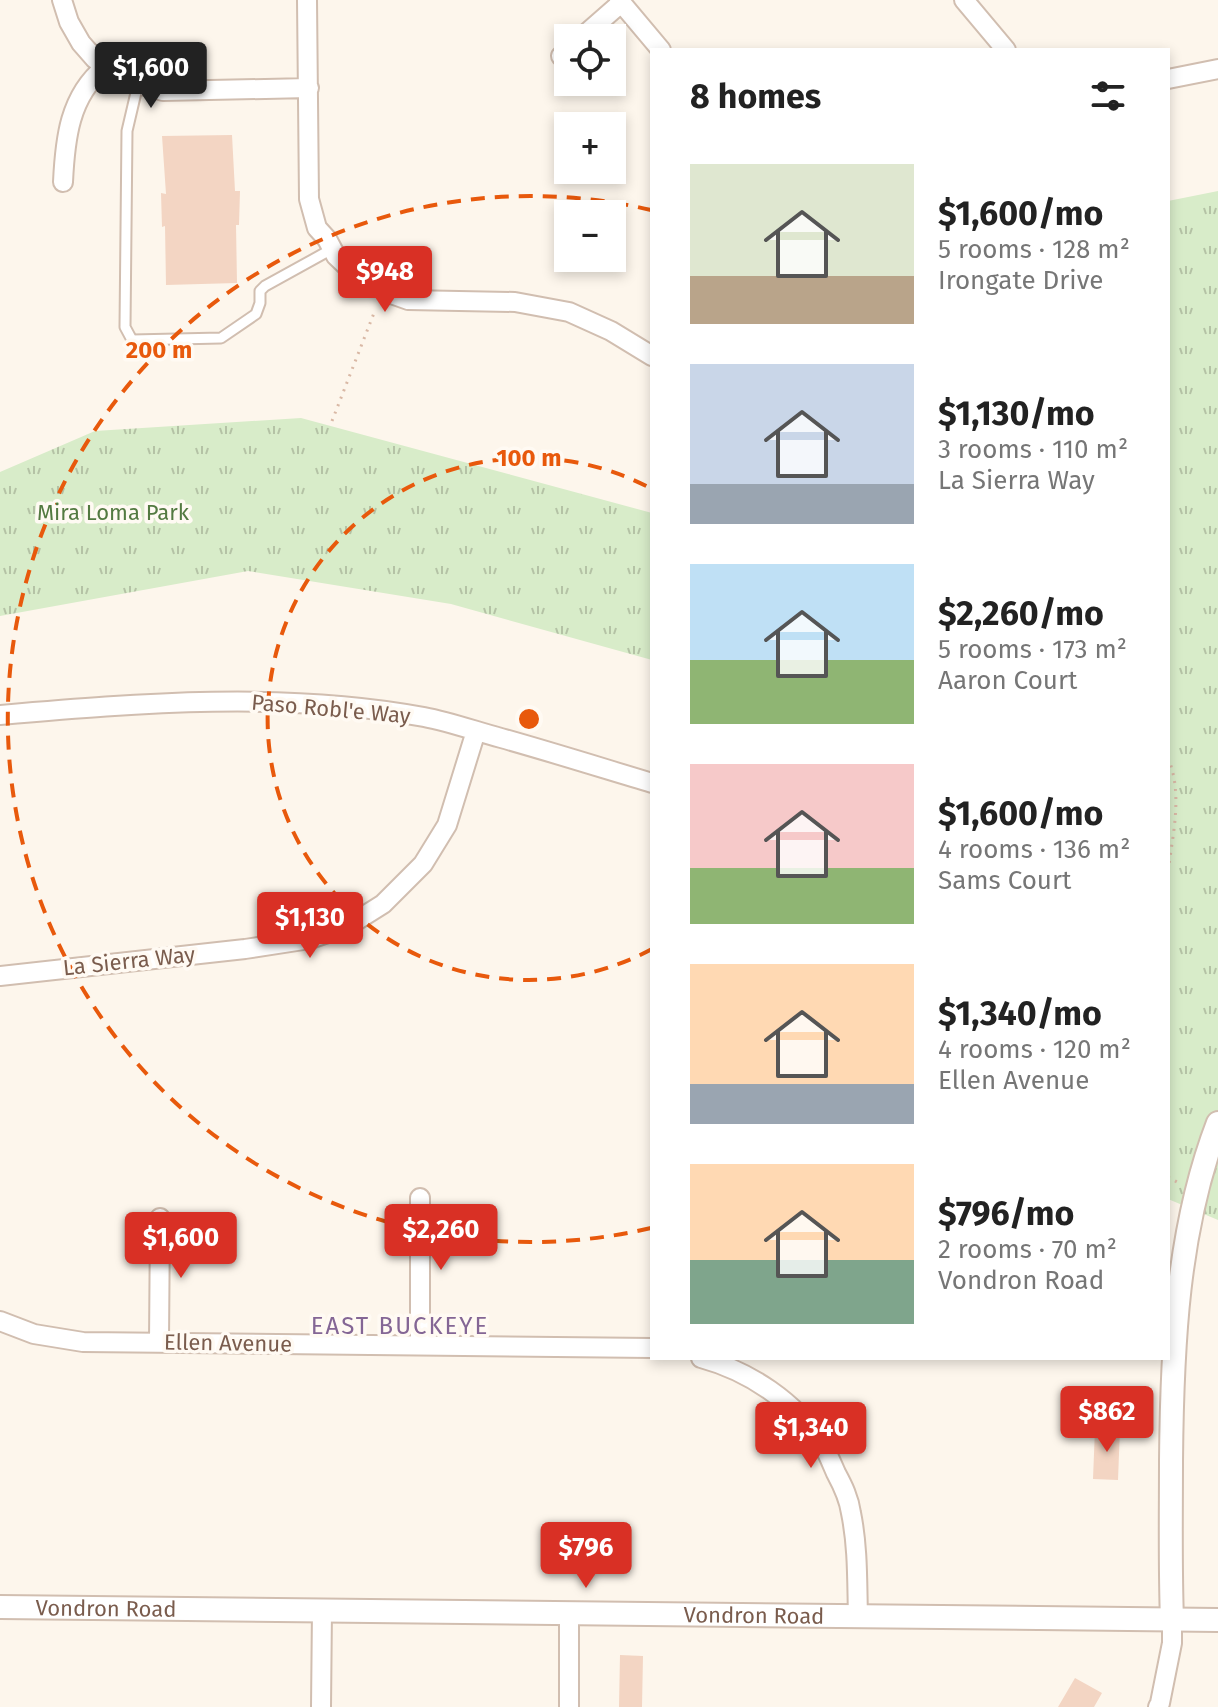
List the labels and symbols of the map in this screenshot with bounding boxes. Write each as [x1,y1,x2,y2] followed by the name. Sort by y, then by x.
[86,42,216,110] pin: $1,600
[338,246,432,314] pin: $948
[126,336,192,364] text: 200 m
[496,444,562,472] text: 100 m
[37,499,190,526] park label: Mira Loma Park
[250,689,412,729] street label: Paso Robl'e Way
[515,705,543,733] centre of rings
[245,892,375,960] pin: $1,130
[62,941,197,981] street label: La Sierra Way
[376,1204,506,1272] pin: $2,260
[116,1212,246,1280] pin: $1,600
[311,1312,489,1340] district label: EAST BUCKEYE
[164,1328,292,1358] street label: Ellen Avenue
[1060,1386,1154,1454] pin: $862
[746,1402,876,1470] pin: $1,340
[539,1522,633,1590] pin: $796
[35,1594,177,1622] street label: Vondron Road
[683,1601,825,1629] street label: Vondron Road

